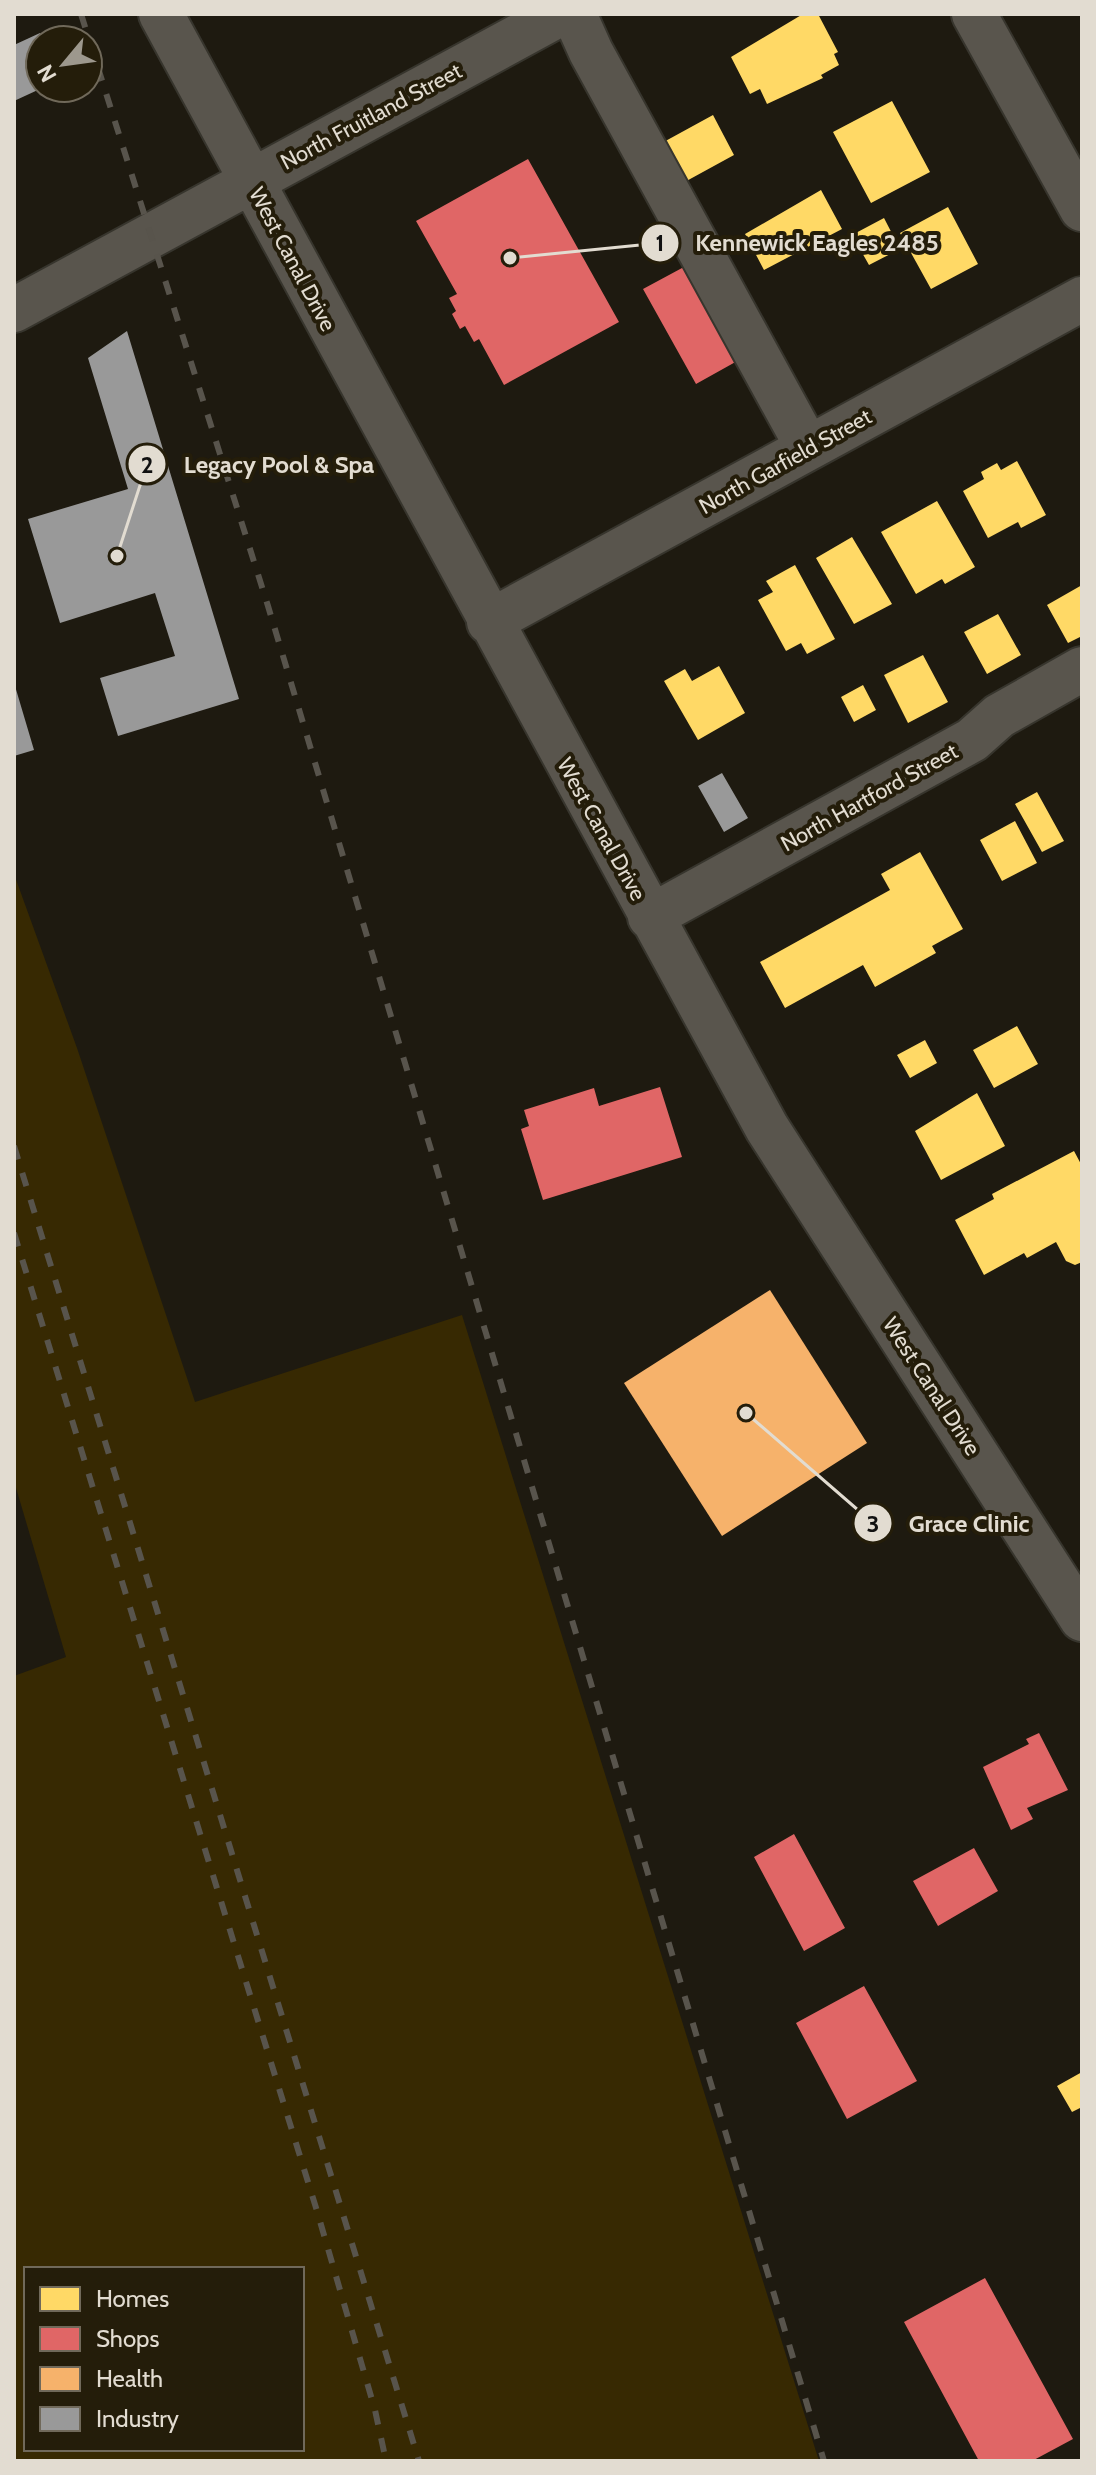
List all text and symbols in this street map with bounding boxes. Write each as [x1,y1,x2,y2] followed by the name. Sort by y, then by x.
[24,24,104,104] north arrow
[276,57,467,176] street label: North Fruitland Street
[31,60,63,87] text: N
[243,183,342,336] street label: West Canal Drive
[640,219,955,267] callout: Kennewick Eagles 2485
[656,228,664,257] text: 1
[695,228,939,257] text: Kennewick Eagles 2485
[694,403,877,520] street label: North Garfield Street
[127,440,390,488] callout: Legacy Pool & Spa
[141,450,153,479] text: 2
[184,450,374,479] text: Legacy Pool & Spa
[776,737,963,857] street label: North Hartford Street
[551,753,652,905] street label: West Canal Drive
[877,1312,986,1460] street label: West Canal Drive
[853,1499,1045,1547] callout: Grace Clinic
[867,1509,879,1538] text: 3
[909,1509,1029,1538] text: Grace Clinic
[24,2267,304,2451] legend
[96,2284,169,2313] text: Homes
[96,2324,159,2353] text: Shops
[96,2364,163,2393] text: Health
[96,2404,179,2433] text: Industry

